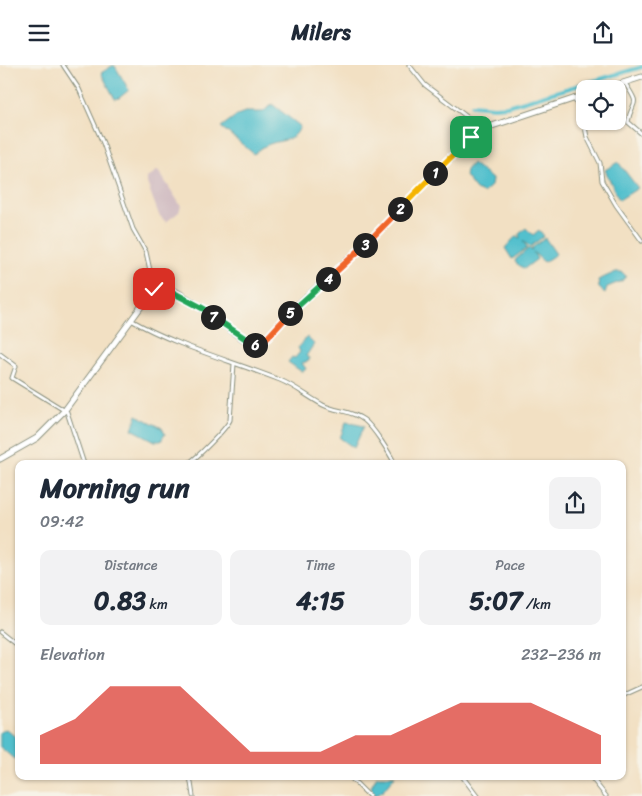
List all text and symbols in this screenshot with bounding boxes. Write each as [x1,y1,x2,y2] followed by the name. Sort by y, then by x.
[291,13,351,52] text: Milers
[25,19,53,47] icon: menu
[589,19,617,47] icon: share
[576,80,626,130] map controls
[576,80,626,130] button: locate
[450,116,492,158] pin
[457,123,485,151] icon: arrive
[422,161,448,185] pin: 1
[432,161,439,186] text: 1
[388,197,412,221] pin: 2
[396,197,405,222] text: 2
[352,233,378,257] pin: 3
[362,233,369,258] text: 3
[316,267,340,291] pin: 4
[324,267,333,292] text: 4
[133,268,175,310] pin
[140,275,168,303] icon: check
[278,301,302,325] pin: 5
[286,301,295,326] text: 5
[200,305,226,329] pin: 7
[210,305,218,330] text: 7
[242,333,268,357] pin: 6
[252,333,259,358] text: 6
[40,463,190,512] text: Morning run
[549,477,601,529] button: share
[40,507,84,536] text: 09:42
[104,553,157,578] text: Distance
[306,553,335,578] text: Time
[495,553,525,578] text: Pace
[94,578,146,623] text: 0.83
[296,578,345,623] text: 4:15
[469,578,522,623] text: 5:07
[146,592,168,617] text: km
[522,592,551,617] text: /km
[40,640,105,669] text: Elevation
[521,640,601,669] text: 232–236 m

